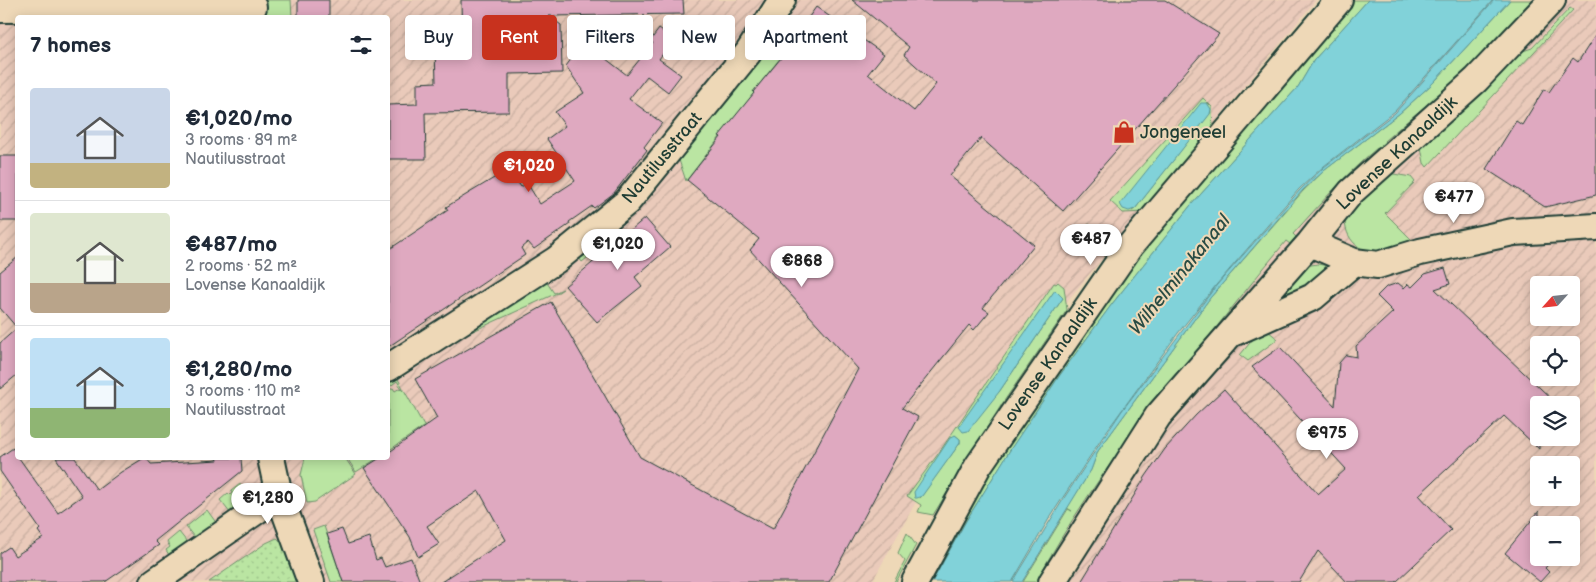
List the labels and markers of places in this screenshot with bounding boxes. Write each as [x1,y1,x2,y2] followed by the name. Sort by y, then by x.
[1111,119,1137,145] shop icon: Jongeneel
[1140,122,1226,143] place label: Jongeneel
[488,150,570,193] pin: €1,020
[1424,182,1484,224] pin: €477
[1061,224,1121,266] pin: €487
[577,228,659,271] pin: €1,020
[772,246,832,288] pin: €868
[1297,418,1357,460] pin: €975
[227,482,309,525] pin: €1,280

